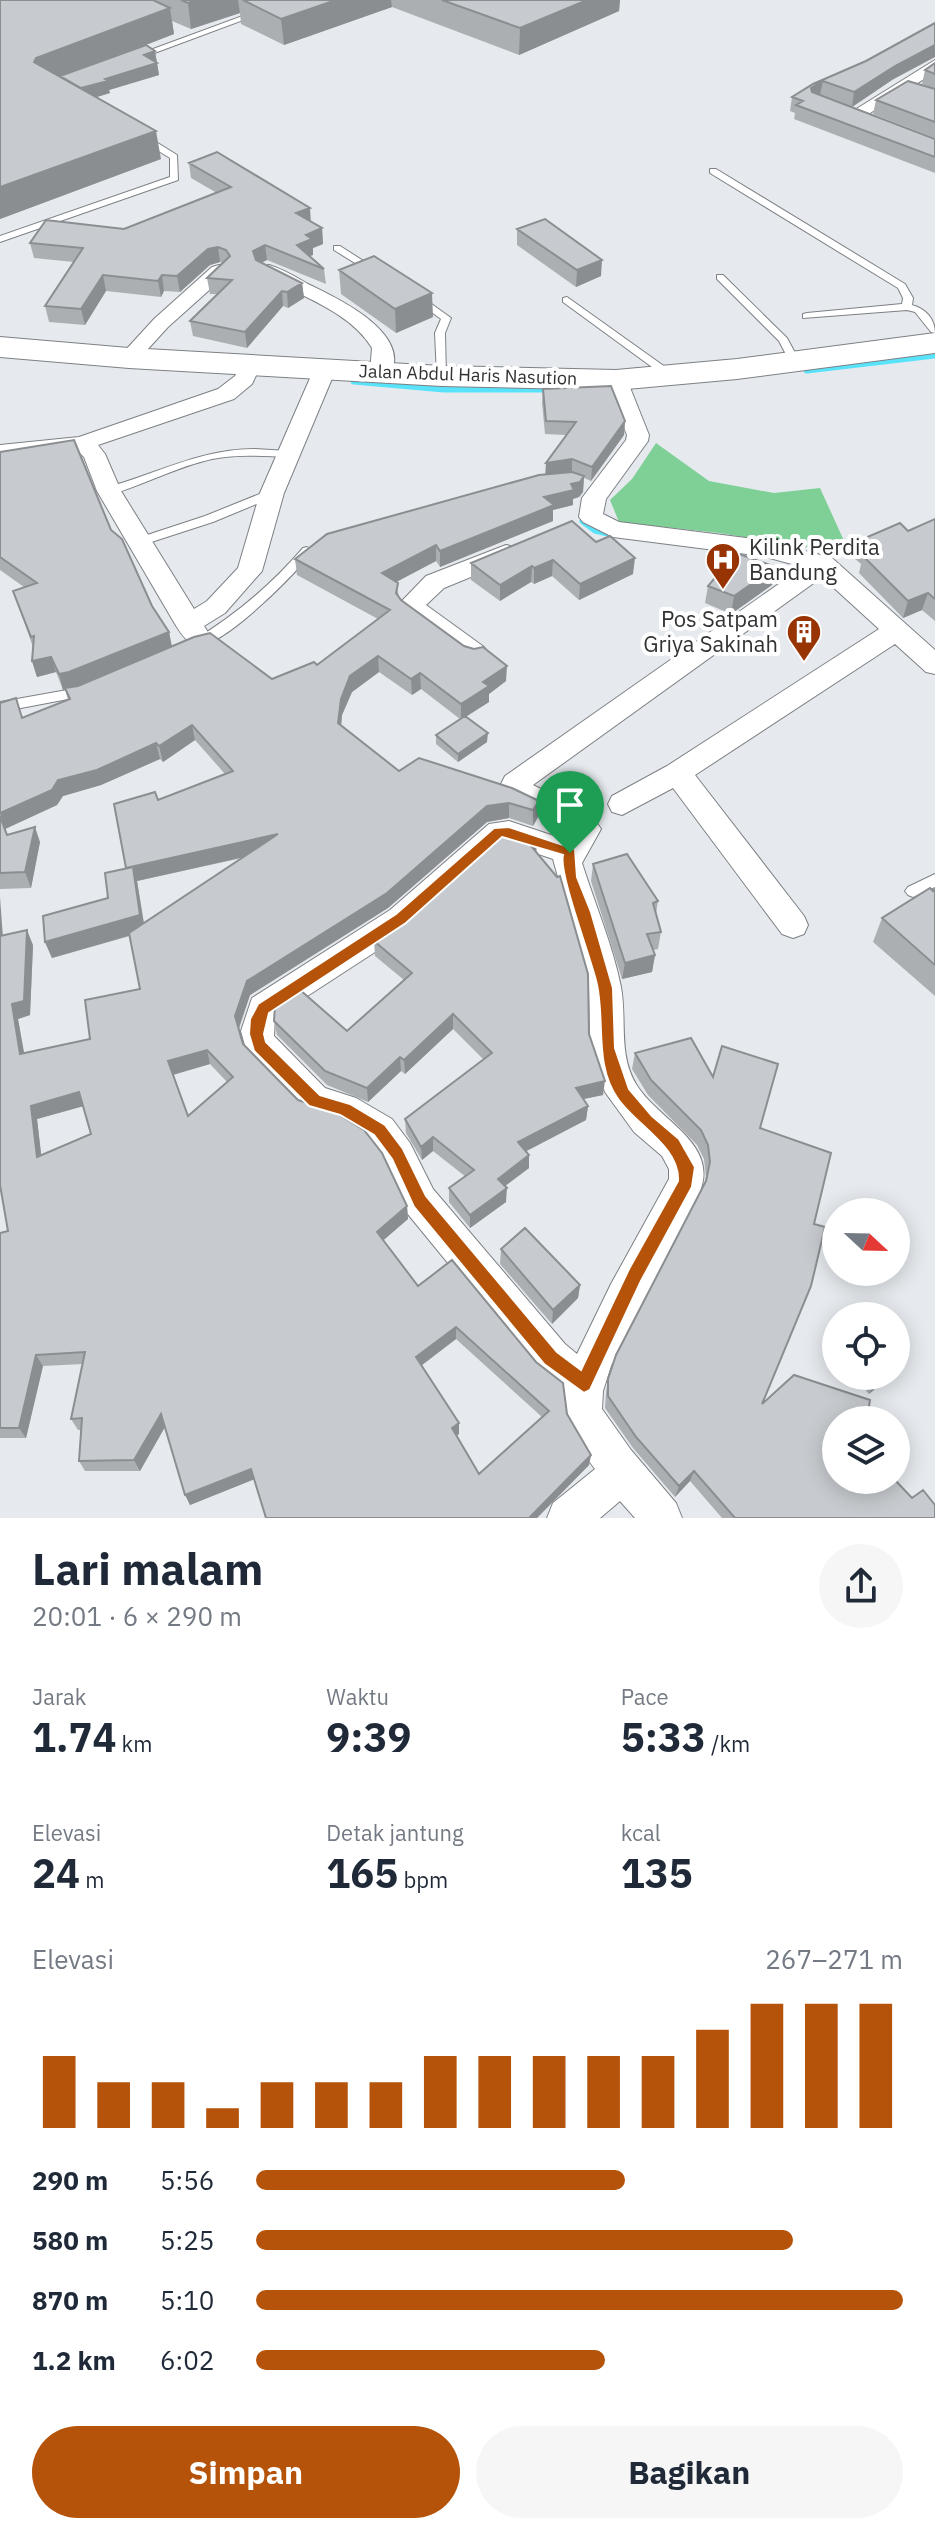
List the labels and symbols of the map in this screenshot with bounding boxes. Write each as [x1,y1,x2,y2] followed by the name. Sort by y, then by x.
[358,359,578,390] street label: Jalan Abdul Haris Nasution
[749,532,880,586] place label: Kilink Perdita Bandung
[704,541,742,591] hospital icon: Kilink Perdita Bandung
[643,604,778,658] place label: Pos Satpam Griya Sakinah
[785,613,823,663] building icon: Pos Satpam Griya Sakinah
[536,771,604,853] pin
[822,1198,910,1286] north arrow

